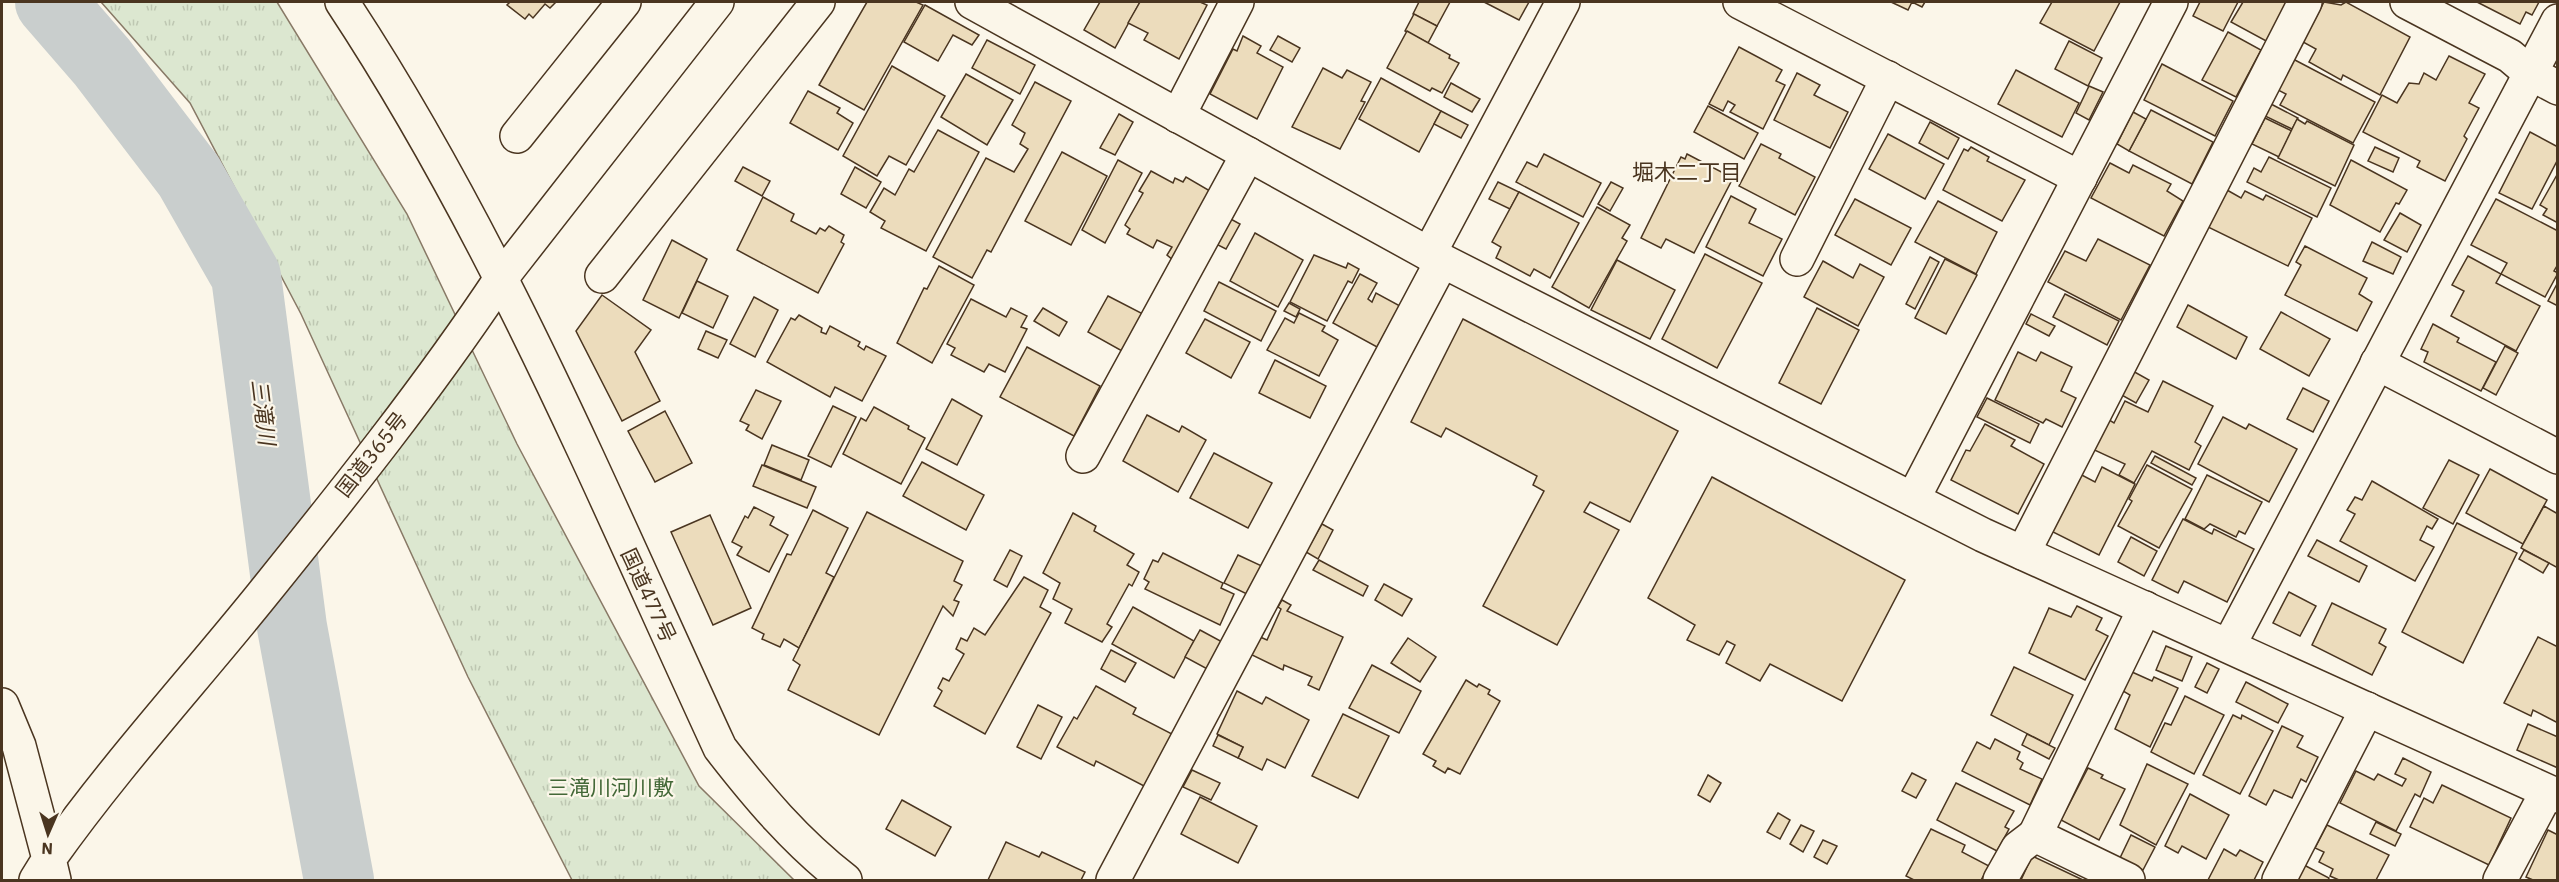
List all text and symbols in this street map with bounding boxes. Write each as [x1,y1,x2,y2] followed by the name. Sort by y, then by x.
[1632,157,1742,186] district label: 堀木二丁目
[246,377,283,448] water label: 三滝川
[329,406,413,502] street label: 国道365号
[615,543,683,647] street label: 国道477号
[548,773,674,801] park label: 三滝川河川敷
[18,804,78,864] north arrow
[41,839,54,859] text: N

